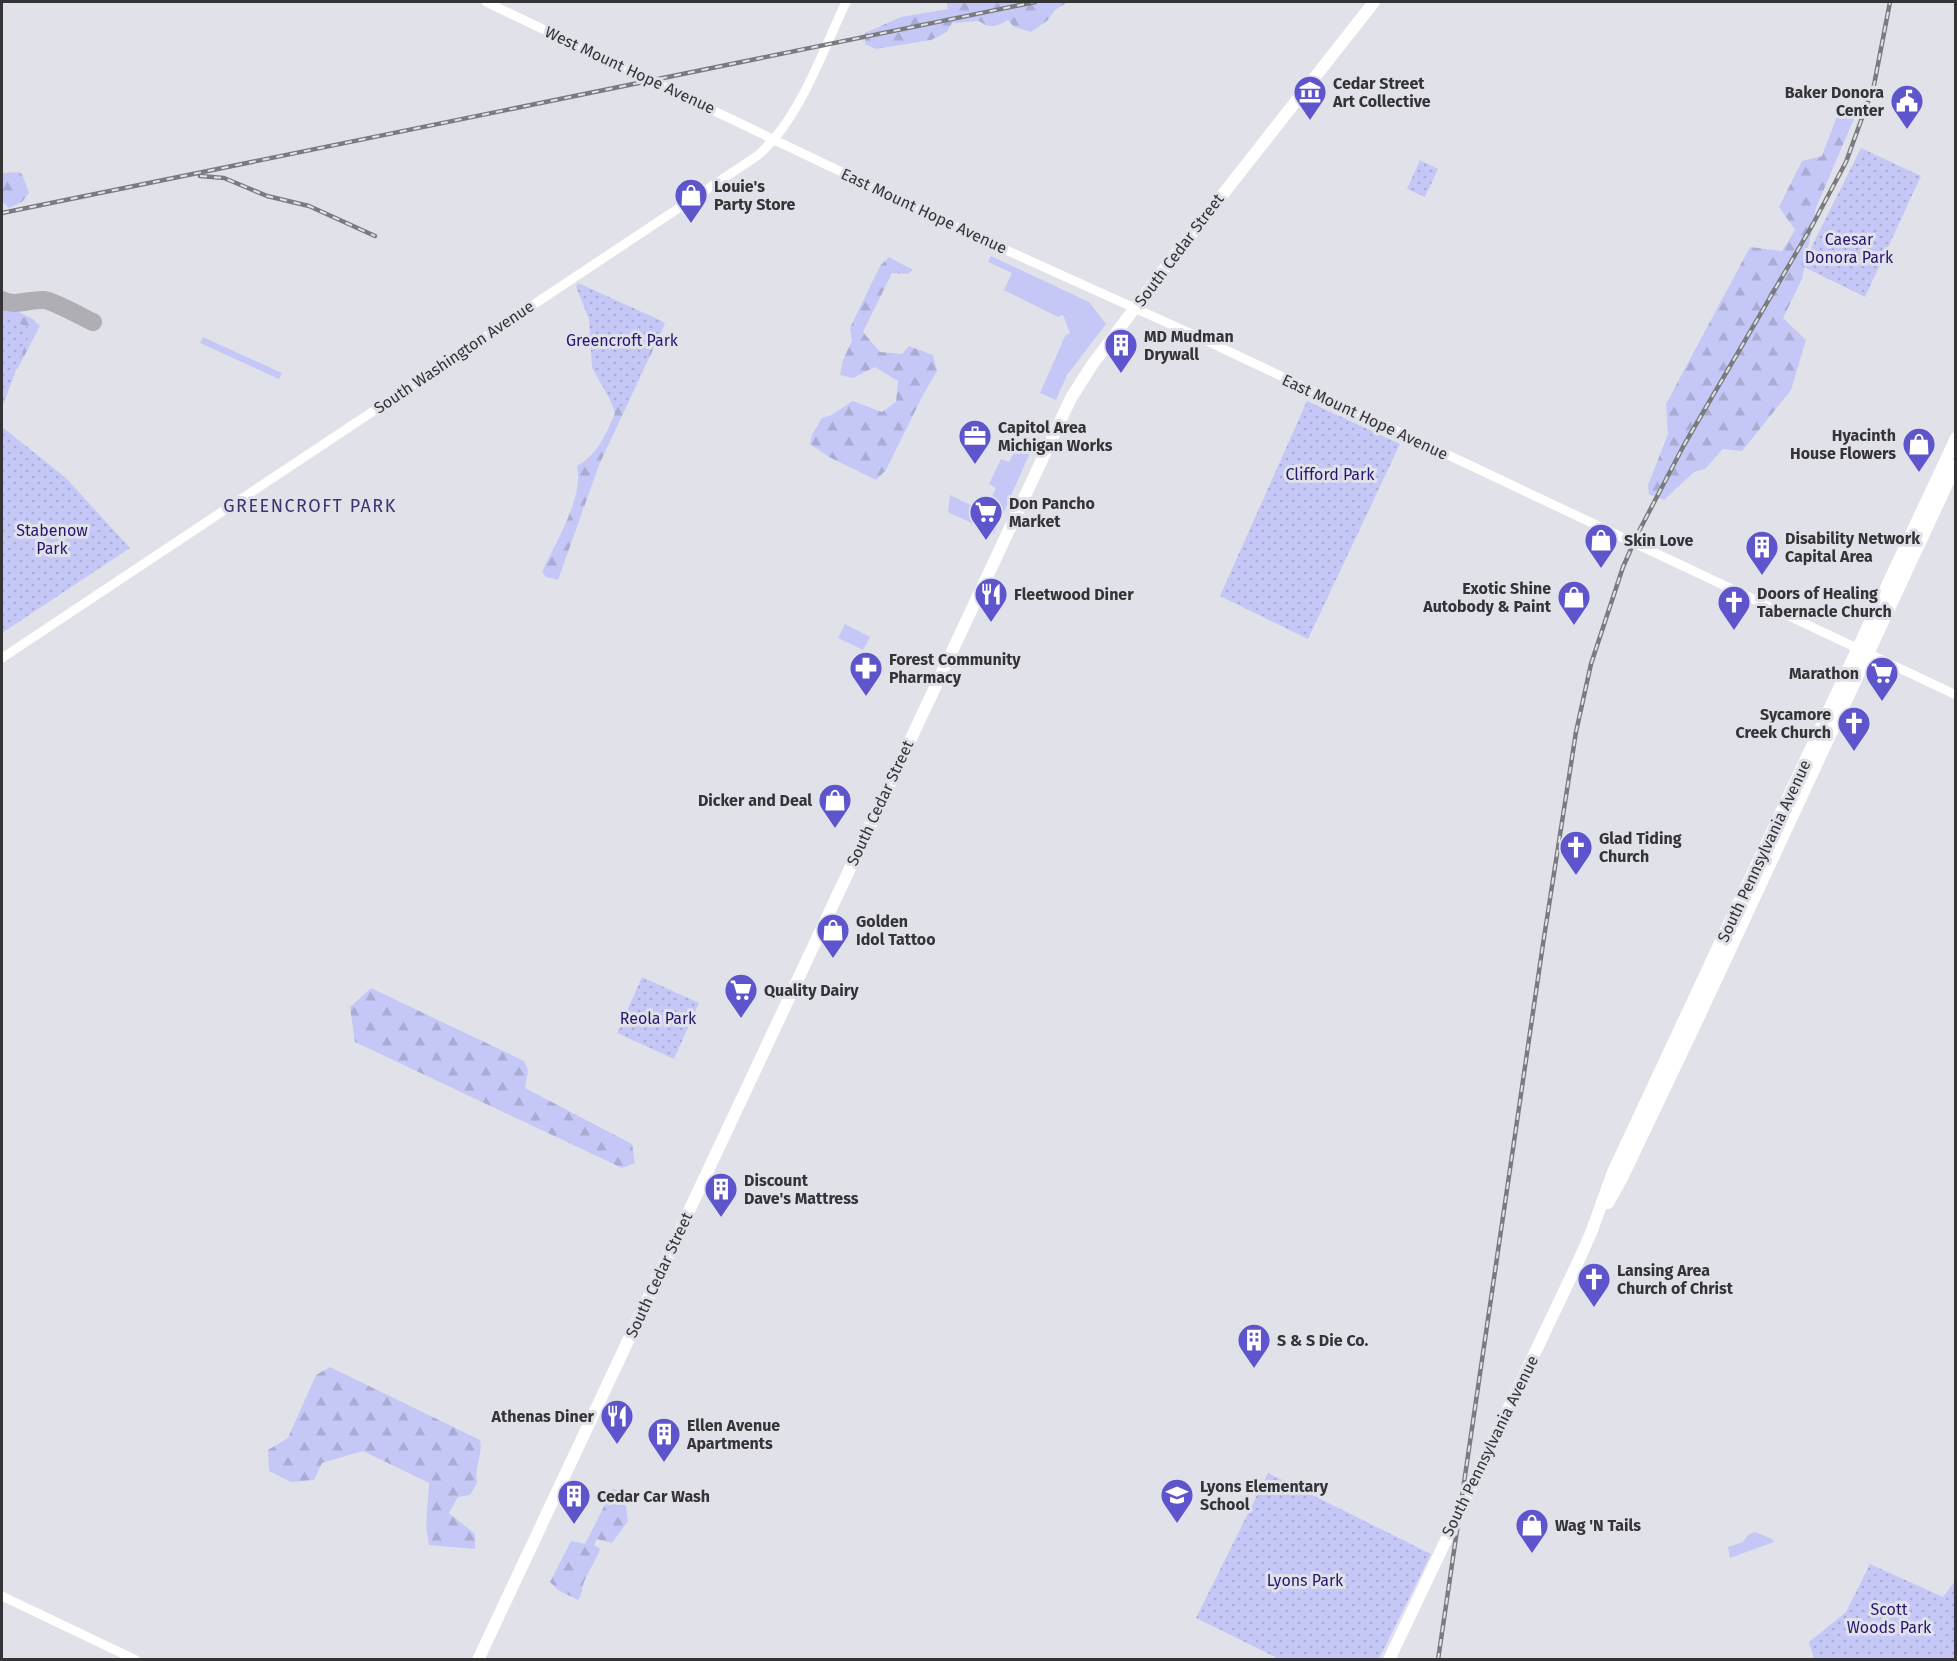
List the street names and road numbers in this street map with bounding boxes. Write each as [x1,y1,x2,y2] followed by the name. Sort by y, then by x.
[542,22,718,118] street label: West Mount Hope Avenue
[838,164,1010,258] street label: East Mount Hope Avenue
[1130,190,1228,310] street label: South Cedar Street
[370,296,538,418] street label: South Washington Avenue
[1279,370,1451,464] street label: East Mount Hope Avenue
[843,737,917,869] street label: South Cedar Street
[1713,757,1815,945] street label: South Pennsylvania Avenue
[622,1209,696,1341] street label: South Cedar Street
[1438,1352,1542,1540] street label: South Pennsylvania Avenue

